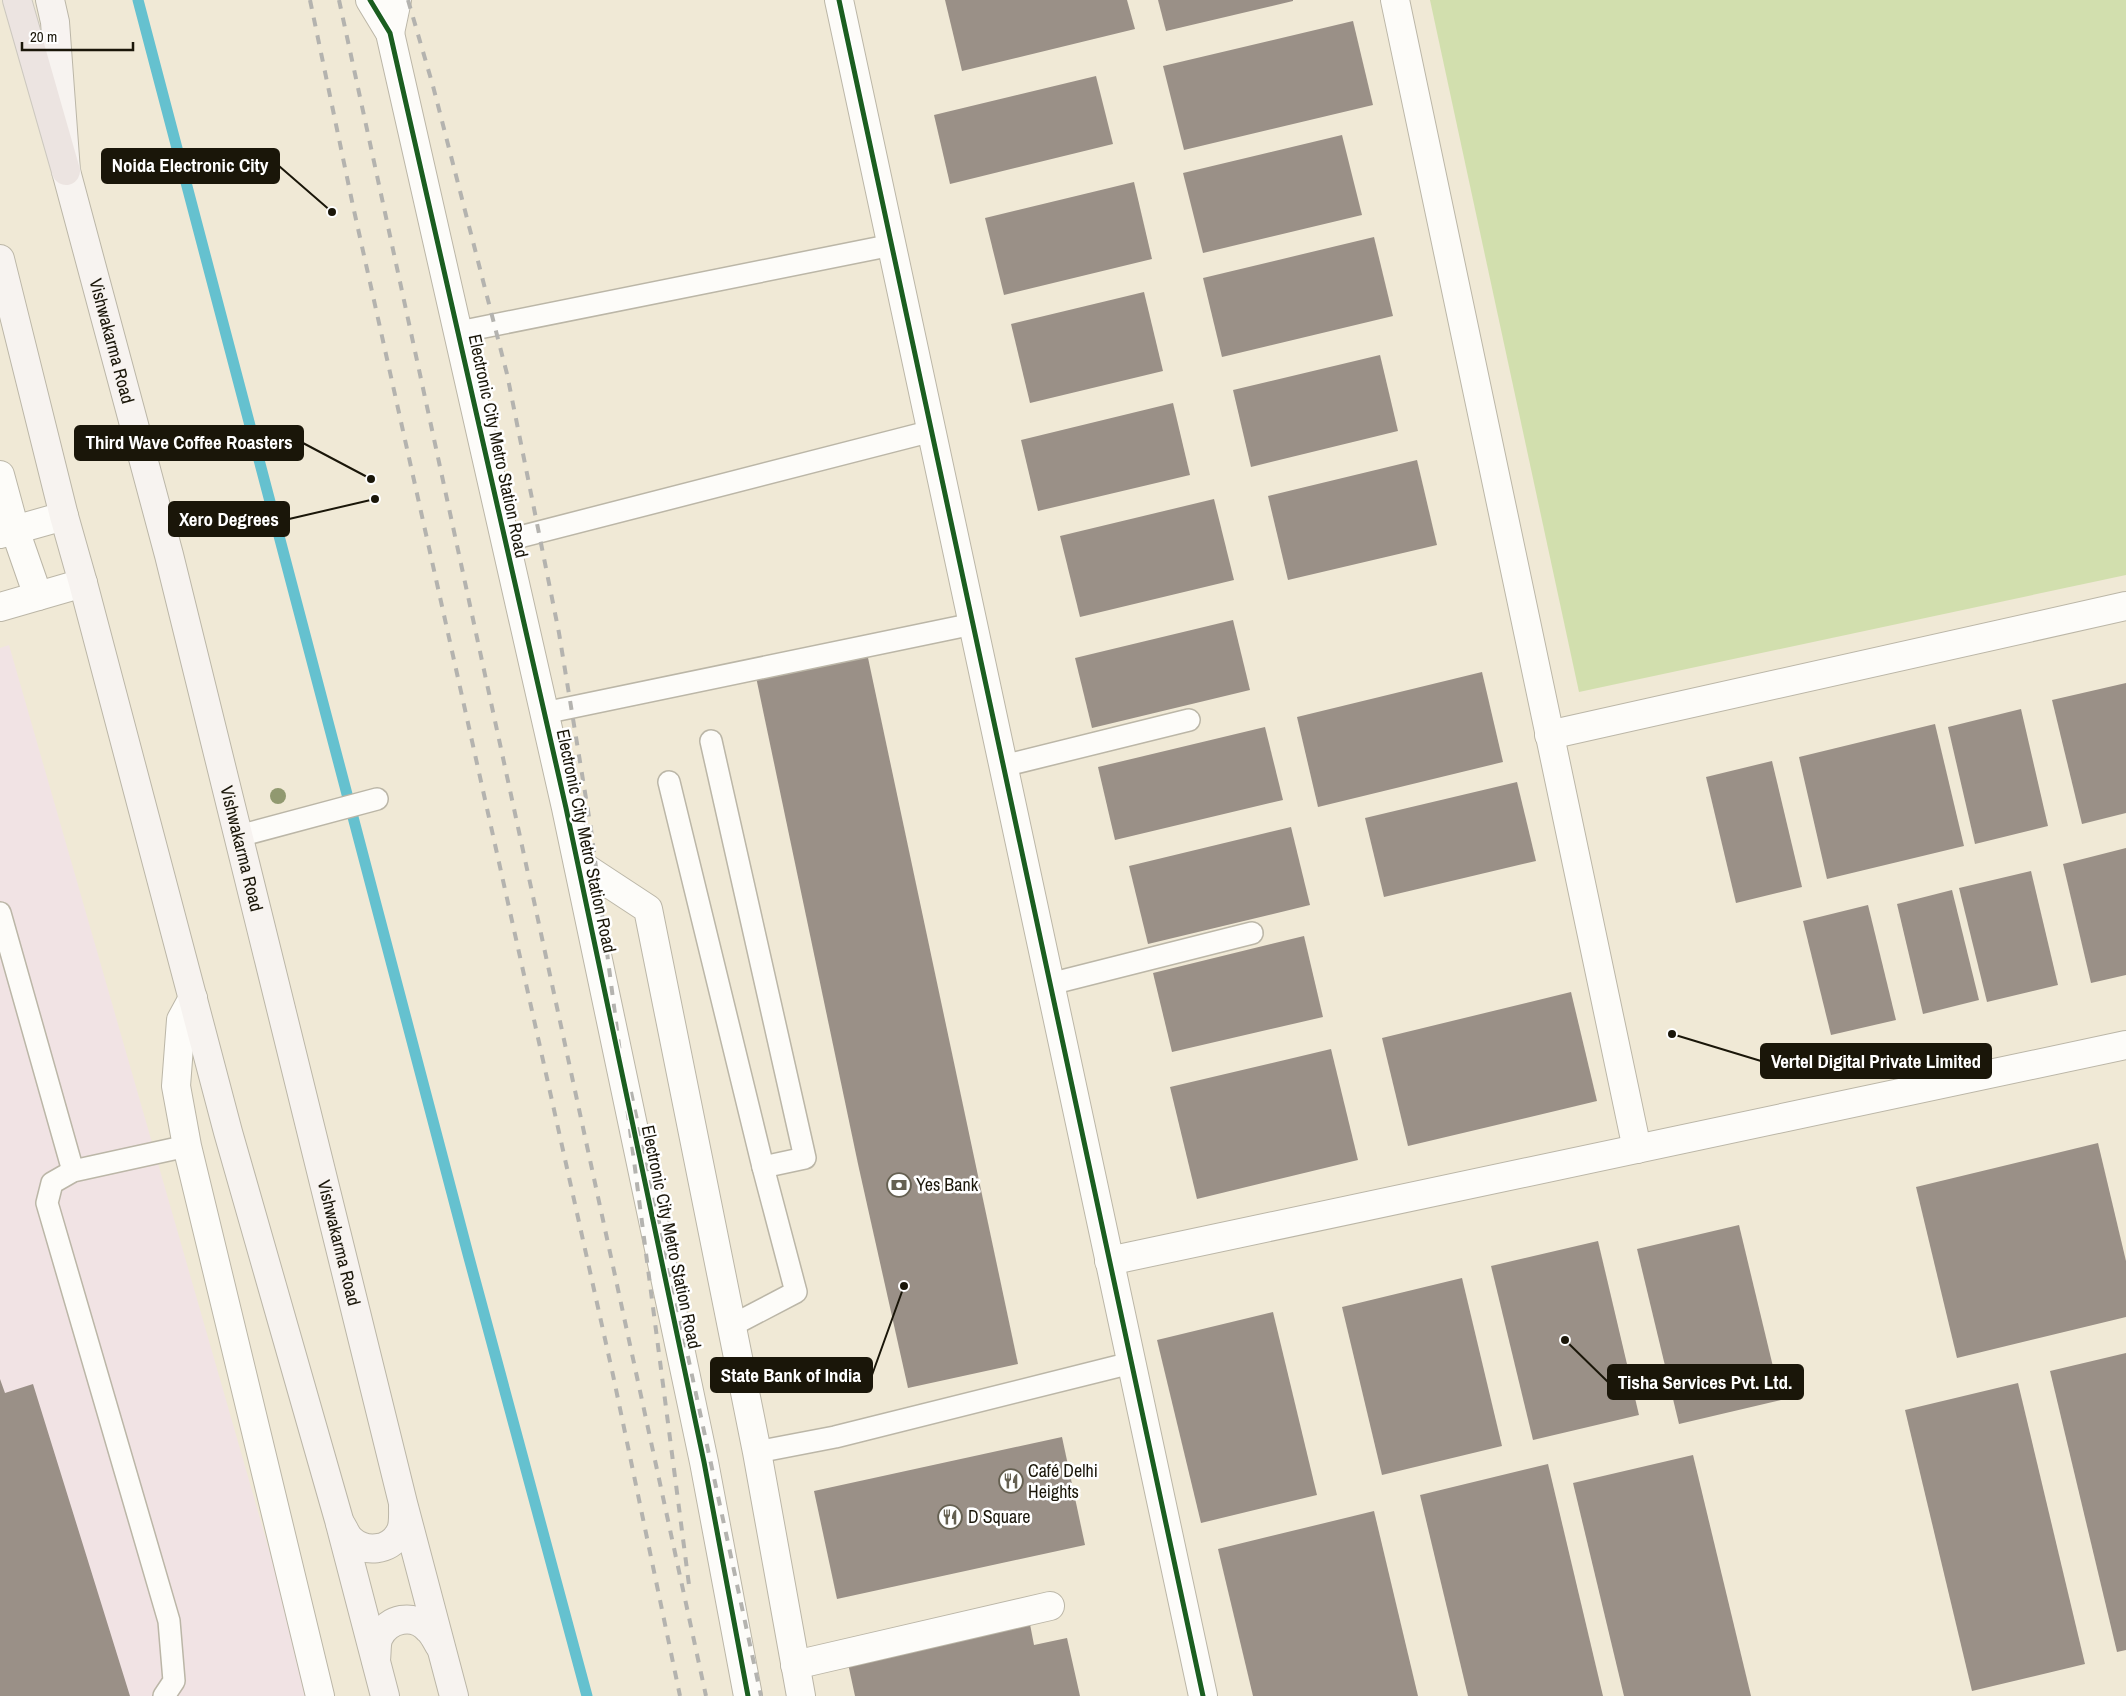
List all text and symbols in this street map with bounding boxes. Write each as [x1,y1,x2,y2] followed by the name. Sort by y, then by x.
[22,20,134,52] scale bar
[30,26,57,47] text: 20 m
[102,149,279,183] callout: Noida Electronic City
[112,152,269,178] text: Noida Electronic City
[83,276,141,406] street label: Vishwakarma Road
[463,332,534,560] street label: Electronic City Metro Station Road
[75,426,303,460] callout: Third Wave Coffee Roasters
[85,429,293,455] text: Third Wave Coffee Roasters
[169,502,289,536] callout: Xero Degrees
[179,506,279,532] text: Xero Degrees
[551,727,622,955] street label: Electronic City Metro Station Road
[214,783,270,914] street label: Vishwakarma Road
[1761,1044,1991,1078] callout: Vertel Digital Private Limited
[1771,1048,1981,1074] text: Vertel Digital Private Limited
[636,1123,707,1351] street label: Electronic City Metro Station Road
[886,1172,912,1198] bank icon: Yes Bank
[916,1172,979,1197] place label: Yes Bank
[312,1177,367,1308] street label: Vishwakarma Road
[711,1358,872,1392] callout: State Bank of India
[721,1362,861,1388] text: State Bank of India
[1608,1365,1803,1399] callout: Tisha Services Pvt. Ltd.
[1618,1369,1792,1395] text: Tisha Services Pvt. Ltd.
[1028,1458,1098,1504] place label: Café Delhi Heights
[998,1468,1024,1494] restaurant icon: Café Delhi Heights
[937,1504,963,1530] restaurant icon: D Square
[968,1504,1030,1529] place label: D Square

